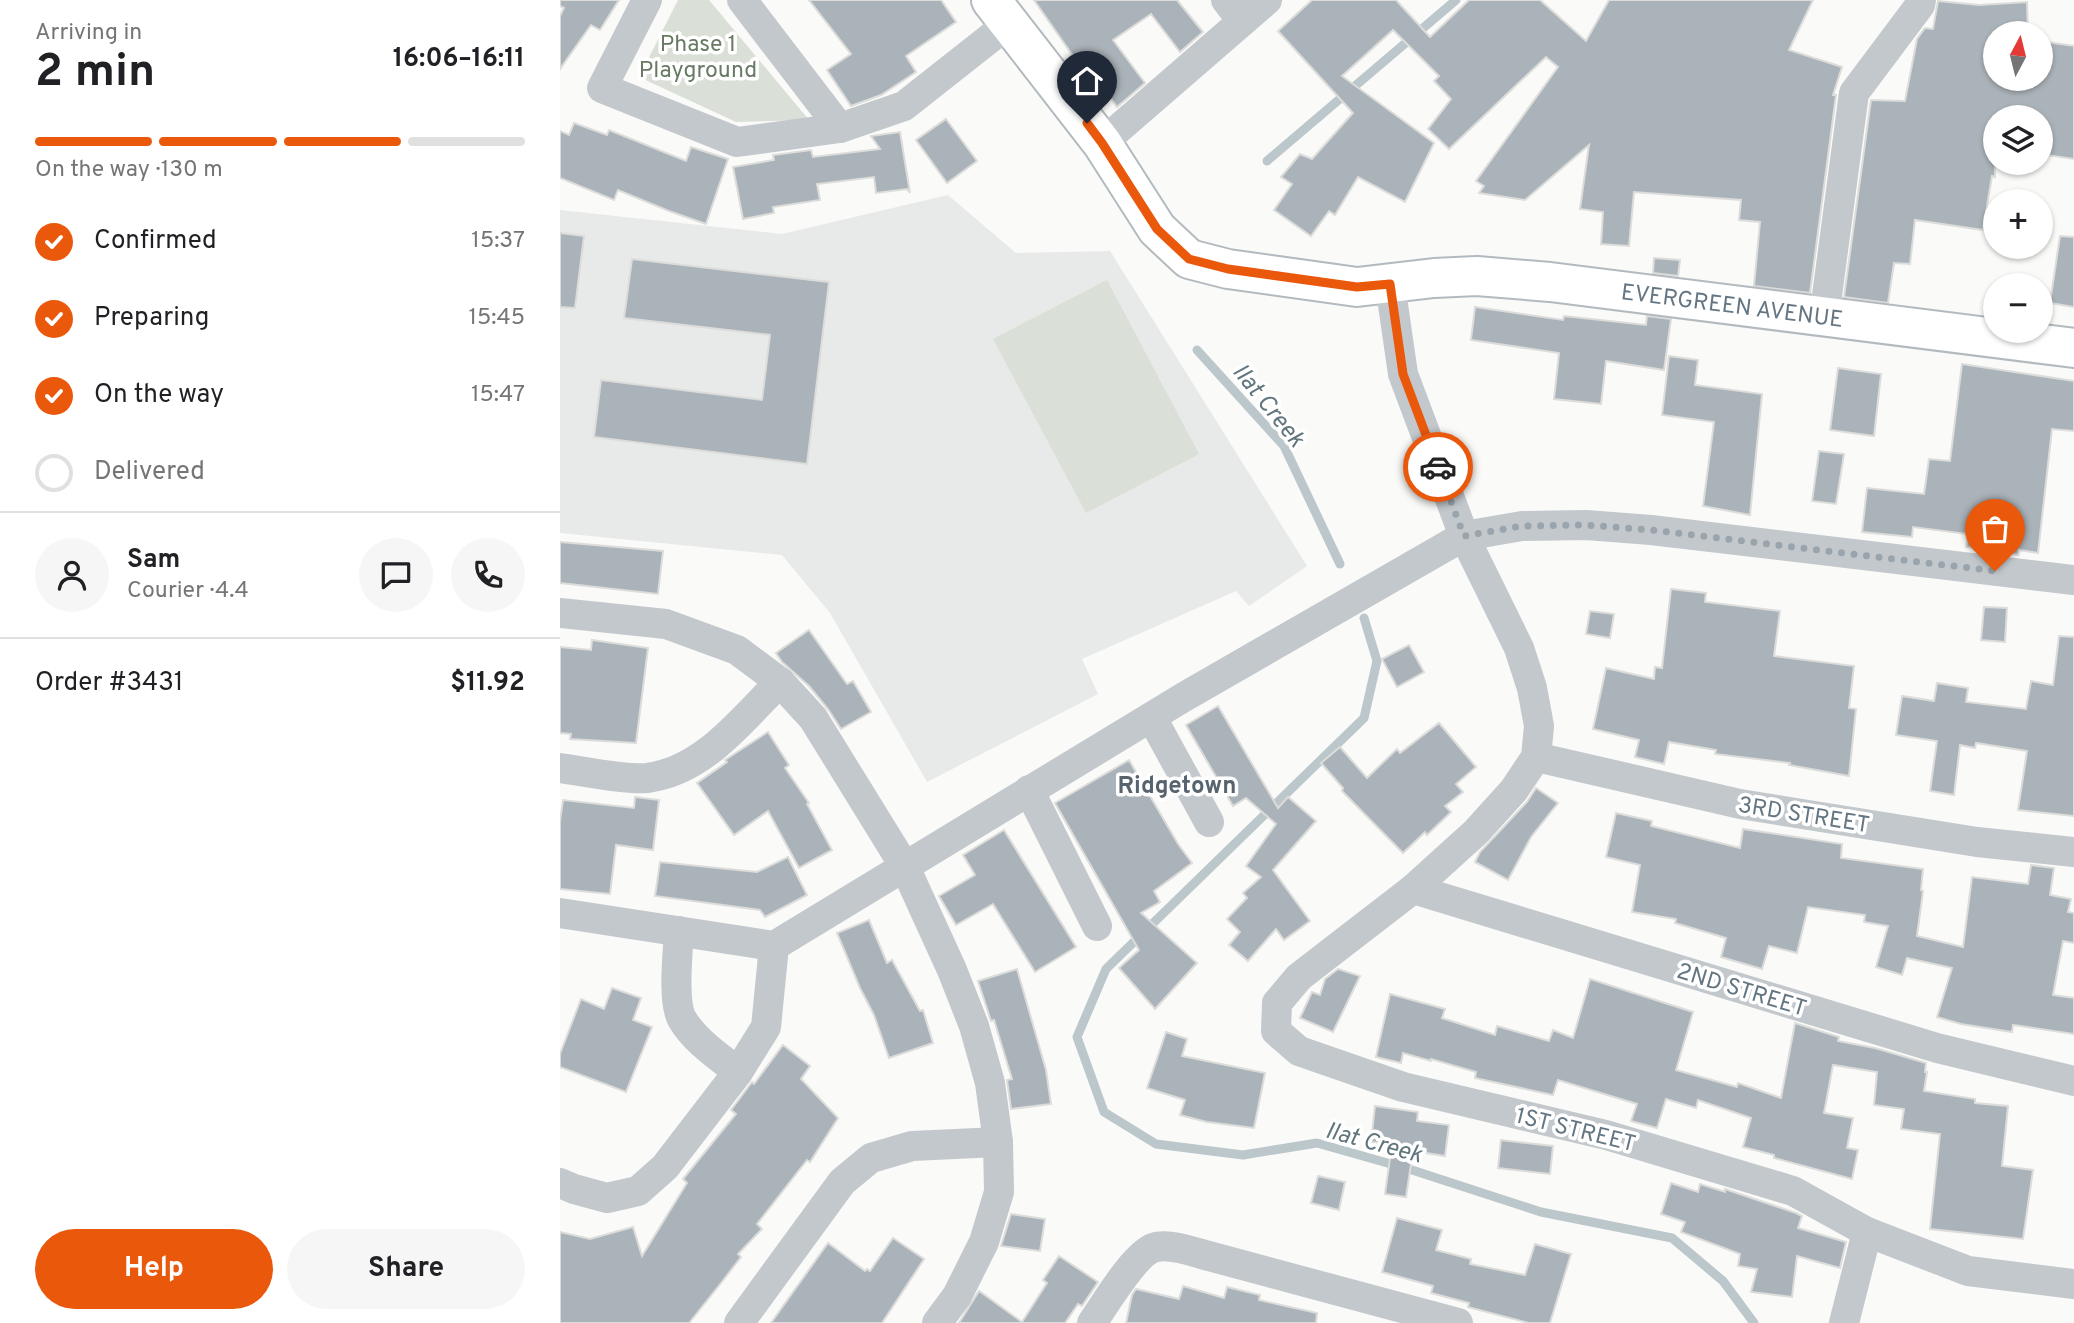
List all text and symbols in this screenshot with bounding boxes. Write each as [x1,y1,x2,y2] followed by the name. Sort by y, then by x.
[35,19,142,48] text: Arriving in
[1983,21,2053,91] north arrow
[1983,21,2053,343] map controls
[639,31,757,86] park label: Phase 1 Playground
[393,43,525,76] text: 16:06–16:11
[35,44,155,103] text: 2 min
[1057,51,1117,123] pin
[1068,62,1106,100] icon: home
[1983,105,2053,175] button: layers
[35,156,223,185] text: On the way · 130 m
[1983,189,2053,259] button: +
[35,223,73,261] icon: check
[94,225,217,258] text: Confirmed
[471,227,525,256] text: 15:37
[1983,273,2053,343] button: −
[1619,279,1845,336] street label: EVERGREEN AVENUE
[35,300,73,338] icon: check
[94,302,209,335] text: Preparing
[468,304,525,333] text: 15:45
[1225,358,1311,455] water label: Ilat Creek
[35,377,73,415] icon: check
[94,379,224,412] text: On the way
[471,381,525,410] text: 15:47
[1403,432,1473,502] courier
[1419,448,1457,486] icon: car
[94,456,205,489] text: Delivered
[1965,499,2025,571] pin
[1976,510,2014,548] icon: bag
[35,538,109,612] button: person
[359,538,433,612] button: chat
[451,538,525,612] button: phone
[127,544,180,577] text: Sam
[127,577,249,606] text: Courier · 4.4
[35,667,184,700] text: Order #3431
[450,667,525,700] text: $11.92
[1118,772,1236,802] district label: Ridgetown
[1736,792,1871,841] street label: 3RD STREET
[1673,958,1810,1025] street label: 2ND STREET
[1512,1103,1638,1160] street label: 1ST STREET
[1322,1117,1426,1171] water label: Ilat Creek
[35,1229,273,1309] button: Help
[287,1229,525,1309] button: Share

